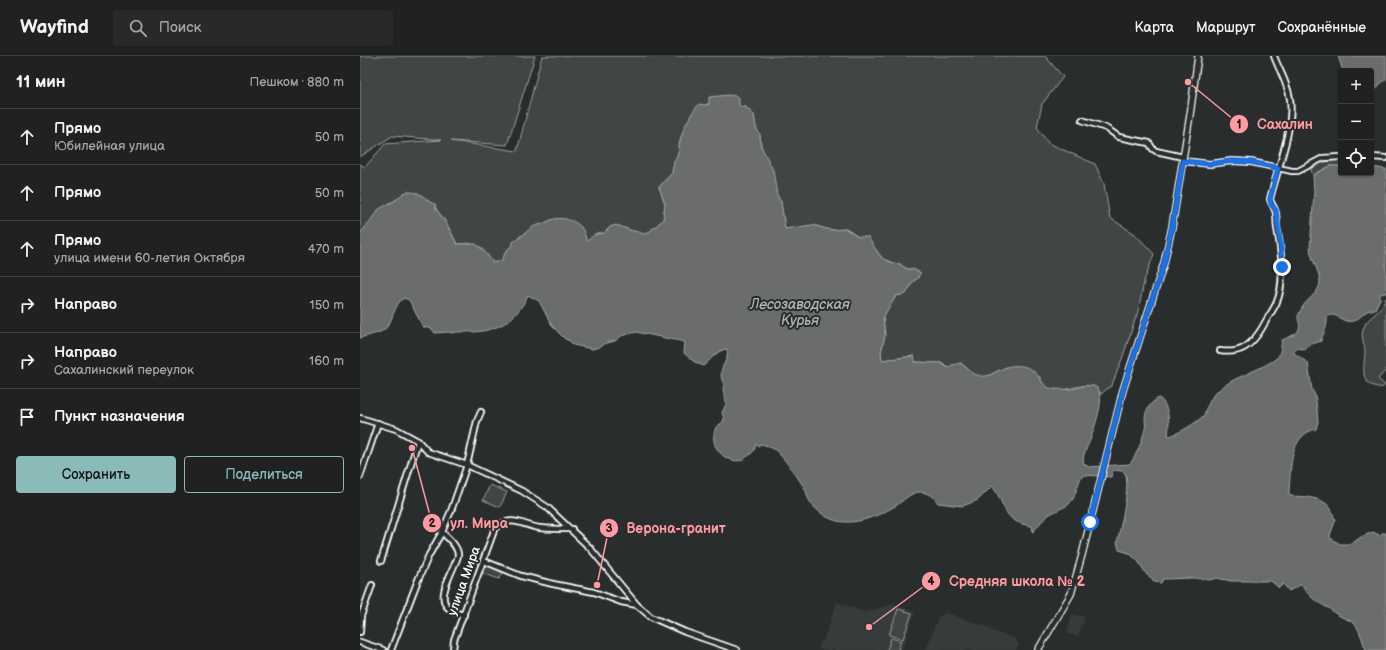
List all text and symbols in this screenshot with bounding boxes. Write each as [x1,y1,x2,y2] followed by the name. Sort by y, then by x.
[113,10,393,46] search box
[20,16,89,39] text: Wayfind
[127,17,149,39] icon: search
[159,18,202,37] text: Поиск
[1135,19,1174,36] text: Карта
[1196,19,1256,36] text: Маршрут
[1278,19,1366,36] text: Сохранённые
[1338,68,1374,176] map controls
[1338,68,1374,104] button: +
[16,72,66,92] text: 11 мин
[249,74,344,90] text: Пешком · 880 m
[1338,104,1374,140] button: −
[1229,111,1321,137] callout: Сахалин
[1257,116,1313,133] text: Сахалин
[1236,117,1242,132] text: 1
[54,119,101,138] text: Прямо
[16,126,38,148] icon: ahead
[315,129,344,145] text: 50 m
[54,138,165,154] text: Юбилейная улица
[1338,140,1374,176] button: locate
[16,182,38,204] icon: ahead
[54,183,101,202] text: Прямо
[315,185,344,201] text: 50 m
[54,231,101,250] text: Прямо
[16,238,38,260] icon: ahead
[308,241,344,257] text: 470 m
[54,250,245,266] text: улица имени 60-летия Октября
[1273,258,1291,276] route end
[16,294,38,316] icon: right
[54,295,117,314] text: Направо
[749,296,850,329] water label: Лесозаводская Курья
[310,297,344,313] text: 150 m
[54,343,117,362] text: Направо
[16,350,38,372] icon: right
[309,353,344,369] text: 160 m
[54,362,194,378] text: Сахалинский переулок
[16,406,38,428] icon: arrive
[54,407,185,426] text: Пункт назначения
[16,456,176,493] button: Сохранить
[184,456,344,493] button: Поделиться
[422,510,515,536] callout: ул. Мира
[1081,513,1099,531] route start
[450,515,509,532] text: ул. Мира
[599,515,734,541] callout: Верона-гранит
[428,516,436,531] text: 2
[626,520,726,537] text: Верона-гранит
[605,521,613,536] text: 3
[444,544,484,618] street label: улица Мира
[921,568,1093,594] callout: Средняя школа № 2
[949,573,1086,590] text: Средняя школа № 2
[927,574,935,589] text: 4

